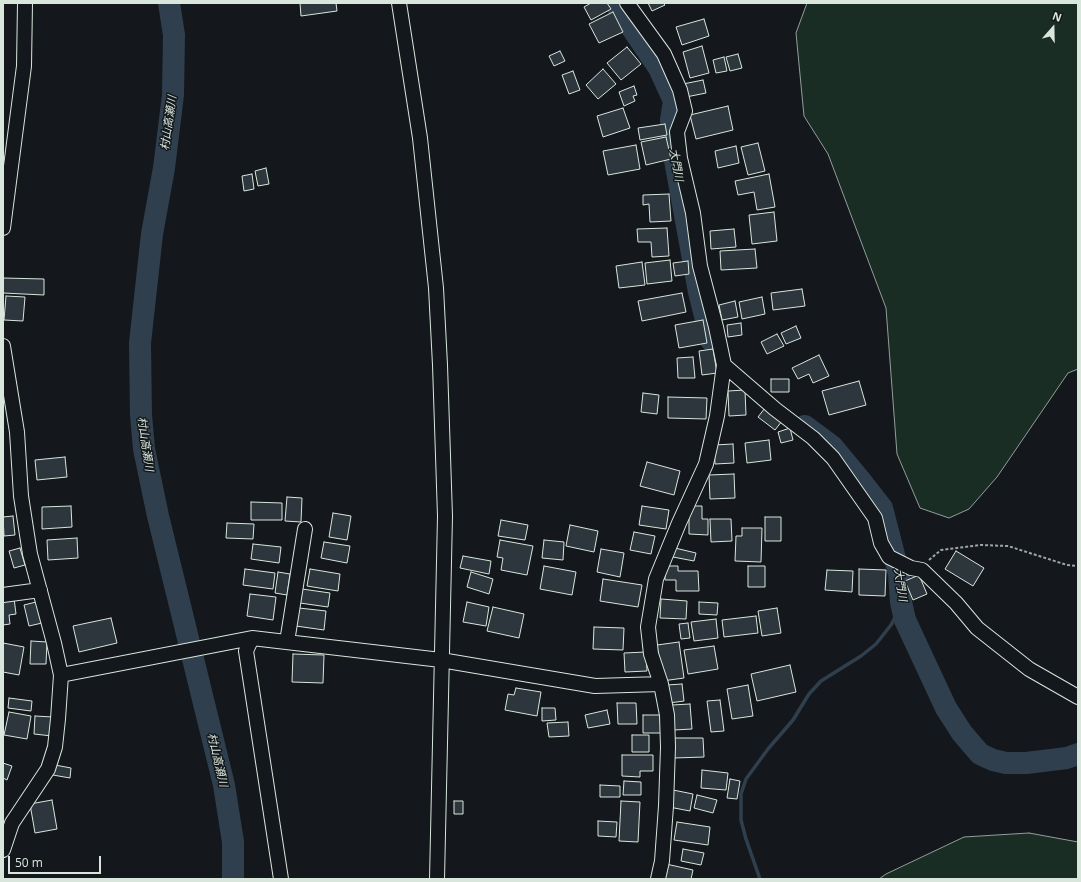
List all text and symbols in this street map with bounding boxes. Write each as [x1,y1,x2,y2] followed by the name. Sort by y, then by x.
[1033,8,1073,48] north arrow
[1050,8,1064,25] text: N
[159,95,179,151] water label: 村山高瀬川
[667,148,685,182] water label: 大門川
[135,416,155,472] water label: 村山高瀬川
[891,568,909,602] water label: 大門川
[204,732,230,788] water label: 村山高瀬川
[10,848,103,874] scale bar
[15,854,43,871] text: 50 m

